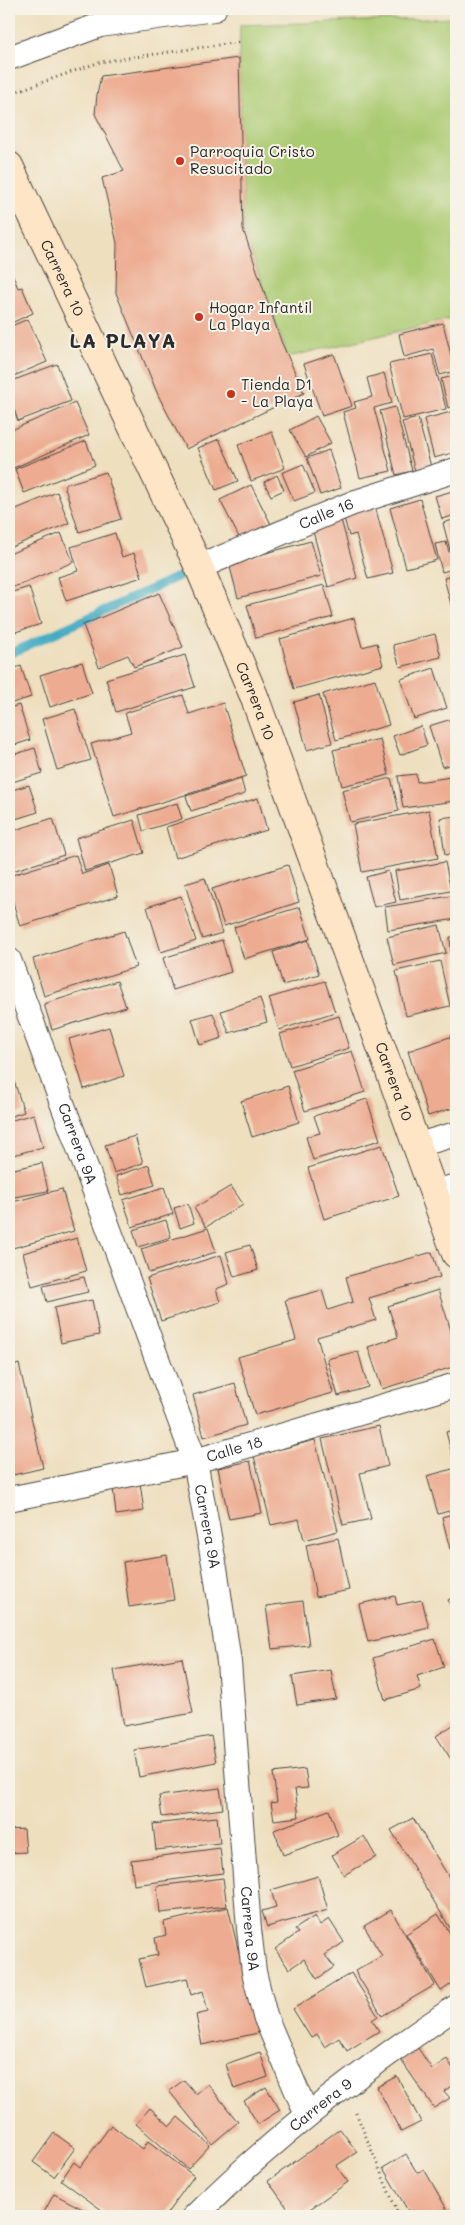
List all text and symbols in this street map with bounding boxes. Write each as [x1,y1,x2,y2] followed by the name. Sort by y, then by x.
[190,141,315,178] place label: Parroquia Cristo Resucitado
[174,155,186,167] marker: Parroquia Cristo Resucitado
[36,236,90,319] street label: Carrera 10
[209,297,312,334] place label: Hogar Infantil La Playa
[193,311,205,323] marker: Hogar Infantil La Playa
[70,327,176,353] district label: LA PLAYA
[241,374,314,411] place label: Tienda D1 - La Playa
[225,388,237,400] marker: Tienda D1 - La Playa
[296,493,356,533] street label: Calle 16
[232,659,280,742] street label: Carrera 10
[371,1039,418,1123] street label: Carrera 10
[54,1100,102,1187] street label: Carrera 9A
[204,1431,265,1466] street label: Calle 18
[191,1482,226,1570] street label: Carrera 9A
[237,1886,265,1972] street label: Carrera 9A
[285,2073,356,2135] street label: Carrera 9

